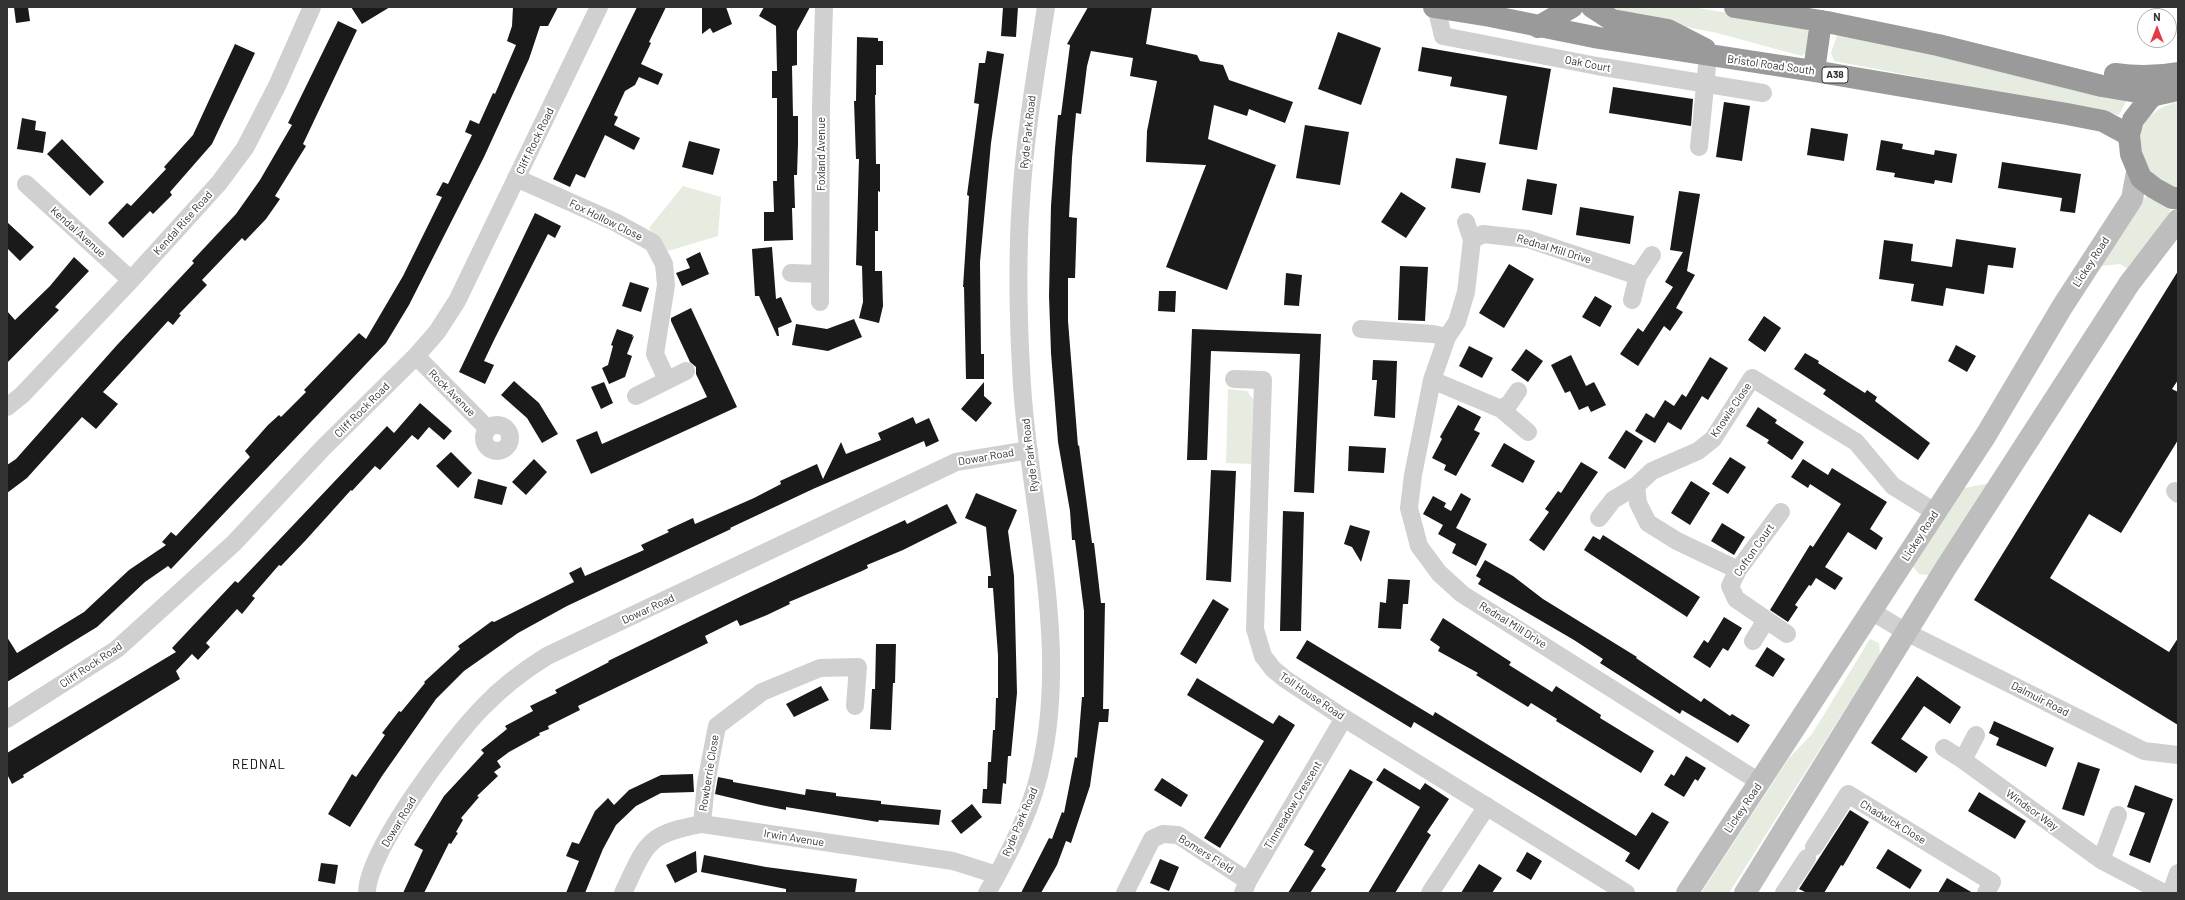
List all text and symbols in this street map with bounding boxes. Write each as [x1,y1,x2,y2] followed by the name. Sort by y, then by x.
[2137,8,2177,48] north arrow
[2153,10,2161,23] text: N
[1726,52,1816,78] street label: Bristol Road South
[1564,53,1612,75] street label: Oak Court
[1822,67,1848,83] road number: A38
[1018,95,1038,169] street label: Ryde Park Road
[513,106,557,176] street label: Cliff Rock Road
[814,117,828,191] street label: Foxland Avenue
[151,188,215,258] street label: Kendal Rise Road
[567,197,645,243] street label: Fox Hollow Close
[48,204,108,260] street label: Kendal Avenue
[1515,231,1593,267] street label: Rednal Mill Drive
[2070,234,2112,290] street label: Lickey Road
[426,367,478,419] street label: Rock Avenue
[332,380,392,440] street label: Cliff Rock Road
[1708,380,1754,440] street label: Knowle Close
[1019,418,1041,492] street label: Ryde Park Road
[957,446,1015,468] street label: Dowar Road
[1899,508,1941,564] street label: Lickey Road
[1731,521,1777,579] street label: Cofton Court
[620,591,676,627] street label: Dowar Road
[1477,599,1549,651] street label: Rednal Mill Drive
[57,639,125,691] street label: Cliff Rock Road
[1277,669,1347,723] street label: Toll House Road
[2009,679,2071,719] street label: Dalmuir Road
[696,734,722,812] street label: Rowberrie Close
[232,757,286,773] district label: REDNAL
[1261,759,1325,851] street label: Tinmeadow Crescent
[1721,781,1765,835] street label: Lickey Road
[1000,785,1040,859] street label: Ryde Park Road
[2003,787,2061,833] street label: Windsor Way
[379,794,419,850] street label: Dowar Road
[1858,797,1928,847] street label: Chadwick Close
[763,827,825,849] street label: Irwin Avenue
[1176,832,1236,876] street label: Bomers Field

